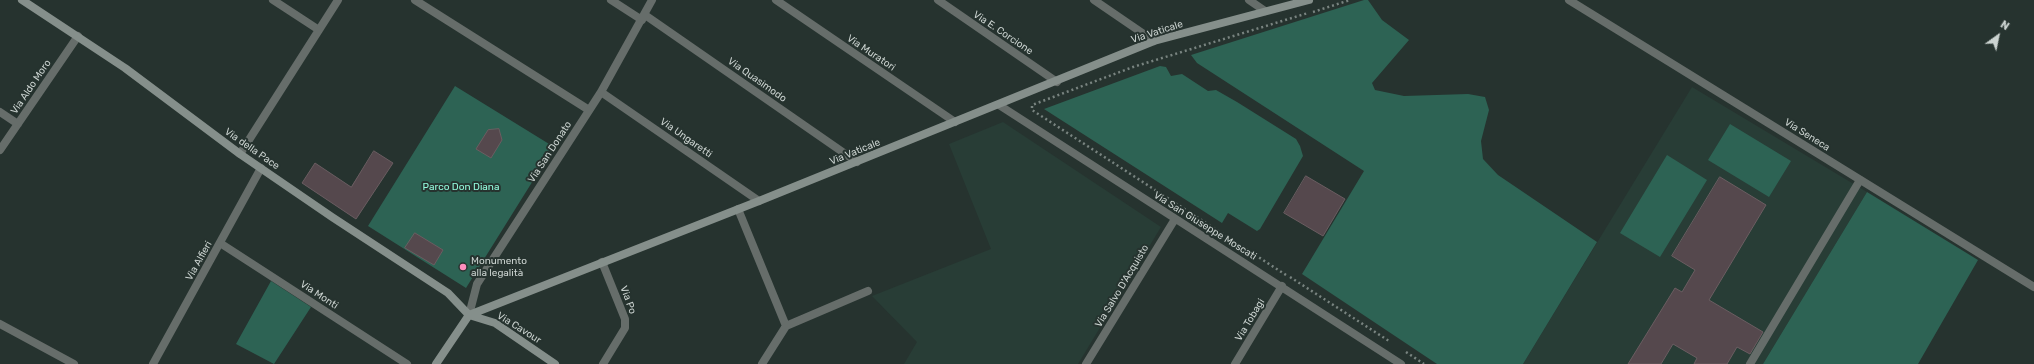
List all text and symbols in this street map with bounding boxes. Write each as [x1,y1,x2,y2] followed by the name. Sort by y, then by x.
[971,9,1035,57] street label: Via E. Corcione
[1978,16,2018,56] north arrow
[1130,18,1184,46] street label: Via Vaticale
[1998,18,2012,33] text: N
[844,32,898,74] street label: Via Muratori
[725,55,789,105] street label: Via Quasimodo
[8,57,54,117] street label: Via Aldo Moro
[658,116,714,160] street label: Via Ungaretti
[1782,116,1832,154] street label: Via Seneca
[526,119,574,185] street label: Via San Donato
[222,126,282,172] street label: Via della Pace
[828,136,882,168] street label: Via Vaticale
[423,181,499,193] park label: Parco Don Diana
[1151,189,1259,263] street label: Via San Giuseppe Moscati
[183,239,215,283] street label: Via Alfieri
[1093,242,1151,330] street label: Via Salvo D'Acquisto
[471,255,527,278] place label: Monumento alla legalità
[458,262,468,272] marker: Monumento alla legalità
[298,278,340,312] street label: Via Monti
[617,284,639,316] street label: Via Po
[1233,297,1267,343] street label: Via Tobagi
[495,310,543,346] street label: Via Cavour

